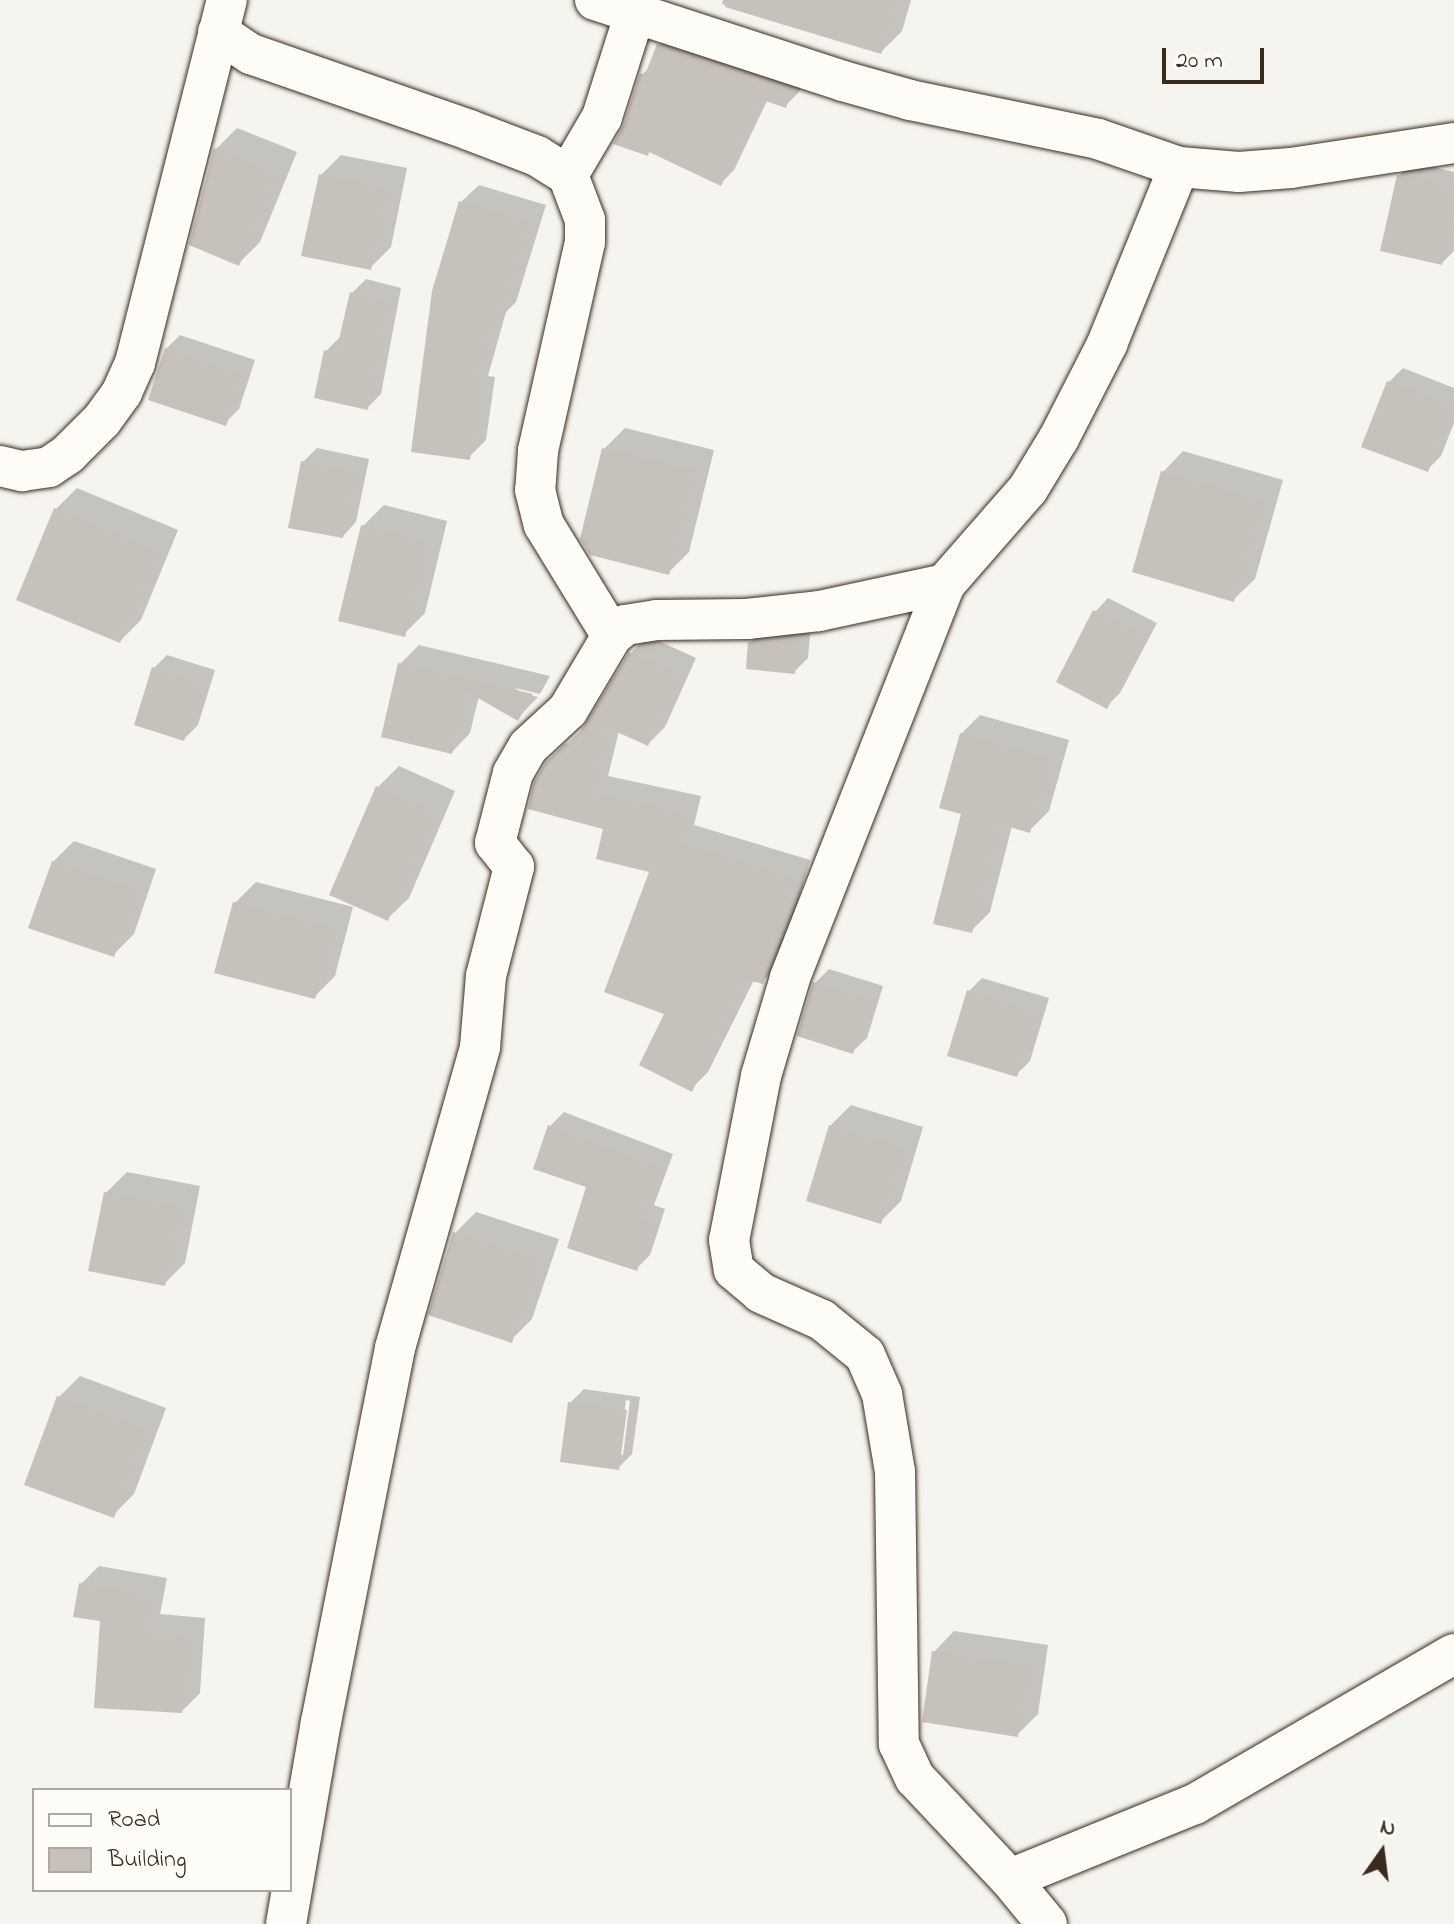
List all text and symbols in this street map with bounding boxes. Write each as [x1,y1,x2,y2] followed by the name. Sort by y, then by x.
[1166,32,1268,82] scale bar
[1176,44,1223,79] text: 20 m
[32,1788,292,1892] legend
[108,1803,160,1838] text: Road
[1377,1811,1399,1846] text: N
[1342,1812,1422,1892] north arrow
[108,1843,187,1878] text: Building

